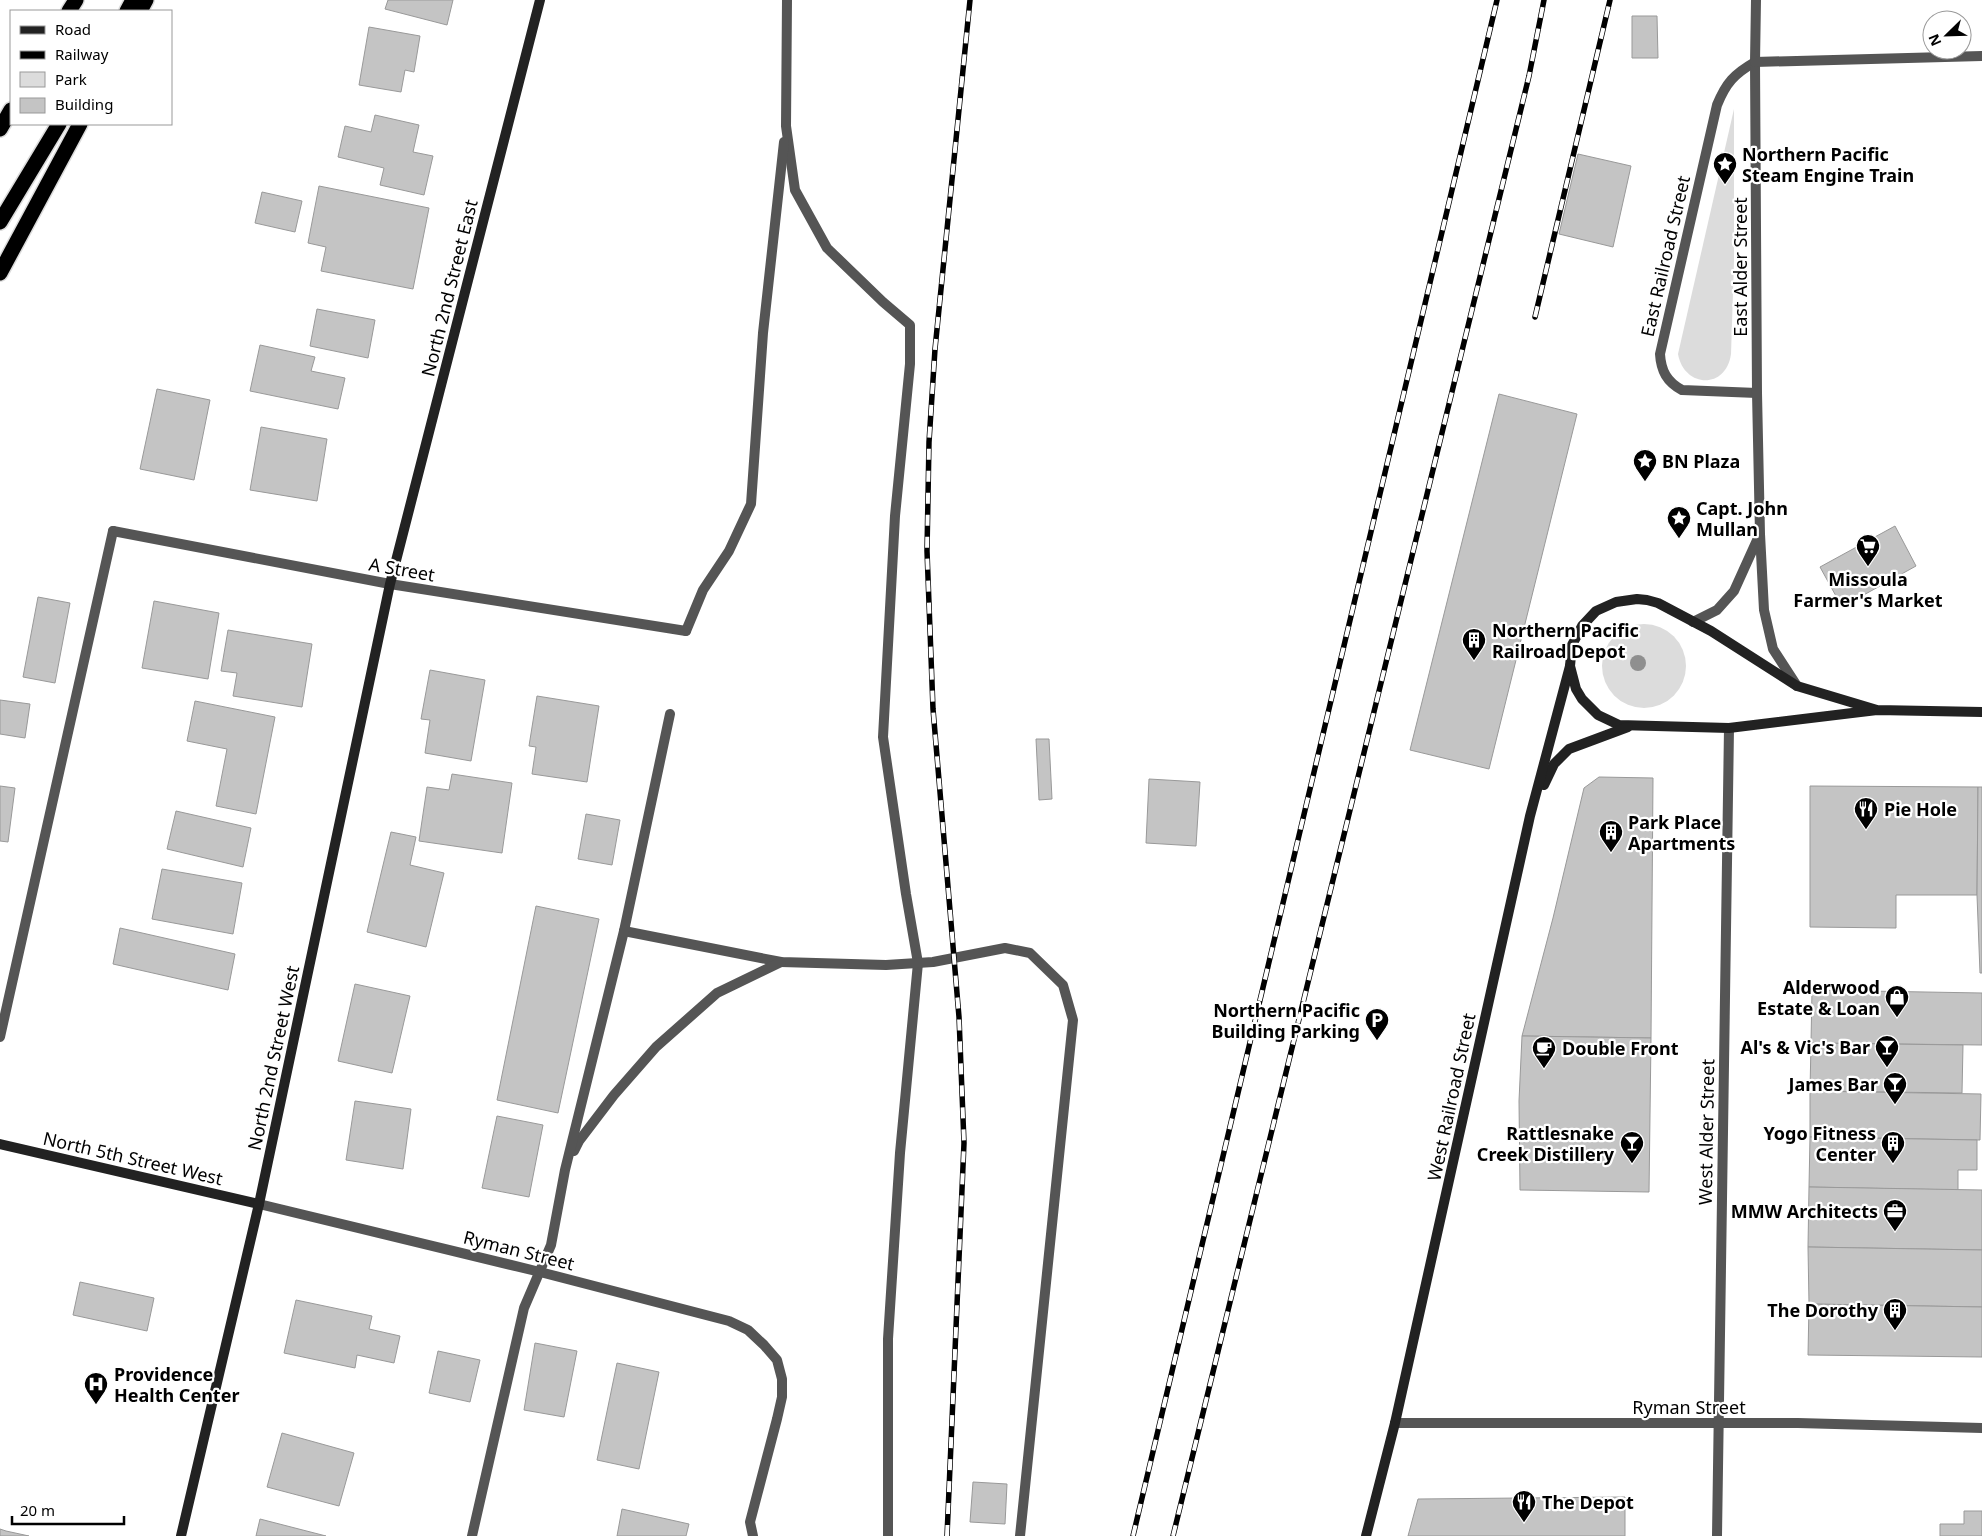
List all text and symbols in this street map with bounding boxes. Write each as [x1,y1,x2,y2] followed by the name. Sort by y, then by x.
[10,10,172,125] legend
[1922,10,1972,60] north arrow
[55,19,91,39] text: Road
[1924,31,1946,49] text: N
[55,44,109,64] text: Railway
[55,69,87,89] text: Park
[55,94,113,114] text: Building
[1742,142,1914,187] place label: Northern Pacific Steam Engine Train
[1712,151,1738,185] place icon: Northern Pacific Steam Engine Train
[1635,173,1695,339] street label: East Railroad Street
[415,196,483,379] street label: North 2nd Street East
[1728,197,1752,337] street label: East Alder Street
[1632,448,1658,482] place icon: BN Plaza
[1662,449,1740,473] place label: BN Plaza
[1696,496,1788,541] place label: Capt. John Mullan
[1666,505,1692,539] place icon: Capt. John Mullan
[1855,533,1881,567] supermarket icon: Missoula Farmer's Market
[367,551,437,587] street label: A Street
[1793,567,1943,612] place label: Missoula Farmer's Market
[1492,618,1639,663] place label: Northern Pacific Railroad Depot
[1461,627,1487,661] building icon: Northern Pacific Railroad Depot
[1853,796,1879,830] restaurant icon: Pie Hole
[1884,797,1957,821] place label: Pie Hole
[1628,810,1735,855] place label: Park Place Apartments
[1598,819,1624,853] building icon: Park Place Apartments
[242,963,304,1152] street label: North 2nd Street West
[1757,975,1880,1020] place label: Alderwood Estate & Loan
[1884,984,1910,1018] shop icon: Alderwood Estate & Loan
[1211,998,1360,1043] place label: Northern Pacific Building Parking
[1364,1007,1390,1041] parking icon: Northern Pacific Building Parking
[1421,1010,1481,1183] street label: West Railroad Street
[1874,1034,1900,1068] bar icon: Al's & Vic's Bar
[1531,1035,1557,1069] cafe icon: Double Front
[1741,1035,1870,1059] place label: Al's & Vic's Bar
[1562,1036,1679,1060] place label: Double Front
[1693,1058,1719,1205] street label: West Alder Street
[1882,1071,1908,1105] bar icon: James Bar
[1786,1072,1878,1096] place label: James Bar
[1477,1121,1615,1166] place label: Rattlesnake Creek Distillery
[1763,1121,1876,1166] place label: Yogo Fitness Center
[41,1126,226,1190] street label: North 5th Street West
[1619,1130,1645,1164] bar icon: Rattlesnake Creek Distillery
[1880,1130,1906,1164] building icon: Yogo Fitness Center
[1882,1198,1908,1232] office icon: MMW Architects
[1731,1199,1878,1223] place label: MMW Architects
[461,1225,577,1275] street label: Ryman Street
[1882,1297,1908,1331] building icon: The Dorothy
[1767,1298,1879,1322] place label: The Dorothy
[114,1362,239,1407] place label: Providence Health Center
[83,1371,109,1405] hospital icon: Providence Health Center
[1632,1395,1746,1419] street label: Ryman Street
[1511,1489,1537,1523] restaurant icon: The Depot
[1542,1490,1634,1514] place label: The Depot
[12,1494,125,1526] scale bar
[20,1500,55,1520] text: 20 m

